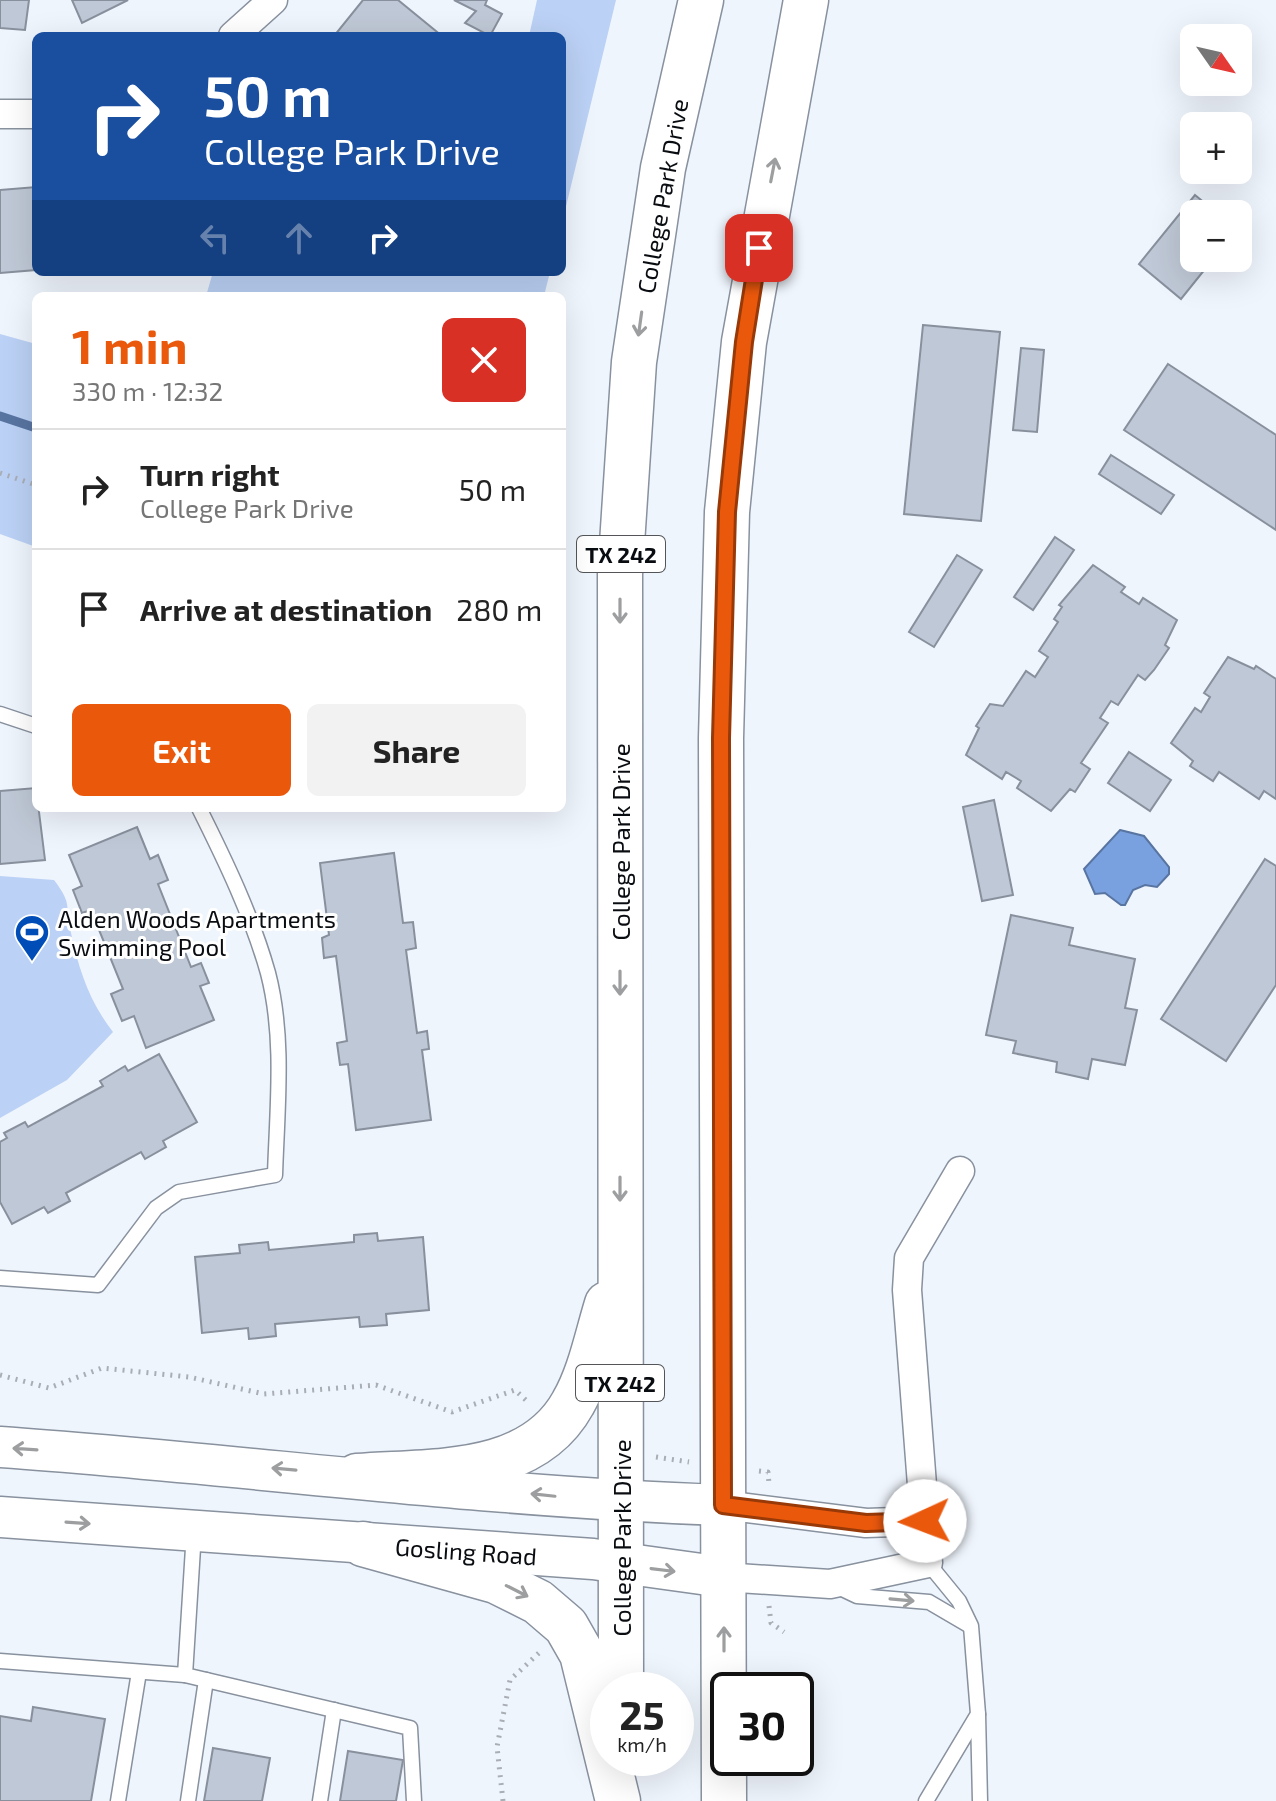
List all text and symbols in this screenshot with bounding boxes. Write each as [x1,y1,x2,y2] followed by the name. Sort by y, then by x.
[1180,24,1252,96] north arrow
[1180,24,1252,272] map controls
[204,61,332,128] text: 50 m
[72,64,176,168] icon: right
[631,96,693,296] street label: College Park Drive
[1180,112,1252,184] button: +
[204,129,500,172] text: College Park Drive
[766,158,781,184] one-way arrow
[1180,200,1252,272] button: −
[725,214,793,282] pin
[193,216,237,260] icon: left
[277,216,321,260] icon: ahead
[361,216,405,260] icon: right
[737,226,781,270] icon: arrive
[632,311,647,336] one-way arrow
[72,316,188,374] text: 1 min
[442,318,526,402] button: close
[72,375,223,406] text: 330 m · 12:32
[140,456,280,492] text: Turn right
[72,467,116,511] icon: right
[459,471,526,507] text: 50 m
[140,492,354,523] text: College Park Drive
[577,536,665,572] road number: TX 242
[72,587,116,631] icon: arrive
[140,591,432,627] text: Arrive at destination
[456,591,542,627] text: 280 m
[612,597,628,624] one-way arrow
[72,704,291,796] button: Exit
[307,704,526,796] button: Share
[606,743,635,941] street label: College Park Drive
[58,904,336,961] place label: Alden Woods Apartments Swimming Pool
[13,913,51,963] sports icon: Alden Woods Apartments Swimming Pool
[612,969,628,996] one-way arrow
[612,1175,628,1202] one-way arrow
[576,1365,664,1401] road number: TX 242
[607,1439,636,1637] street label: College Park Drive
[12,1441,39,1456] one-way arrow
[271,1462,298,1477] one-way arrow
[883,1479,967,1563] position arrow
[530,1488,557,1503] one-way arrow
[64,1516,91,1531] one-way arrow
[394,1532,538,1570] street label: Gosling Road
[650,1563,675,1578] one-way arrow
[505,1584,529,1600] one-way arrow
[888,1593,915,1608] one-way arrow
[716,1626,732,1653] one-way arrow
[710,1672,814,1776] speed limit sign: 30
[619,1690,665,1738] text: 25
[617,1732,667,1756] text: km/h

